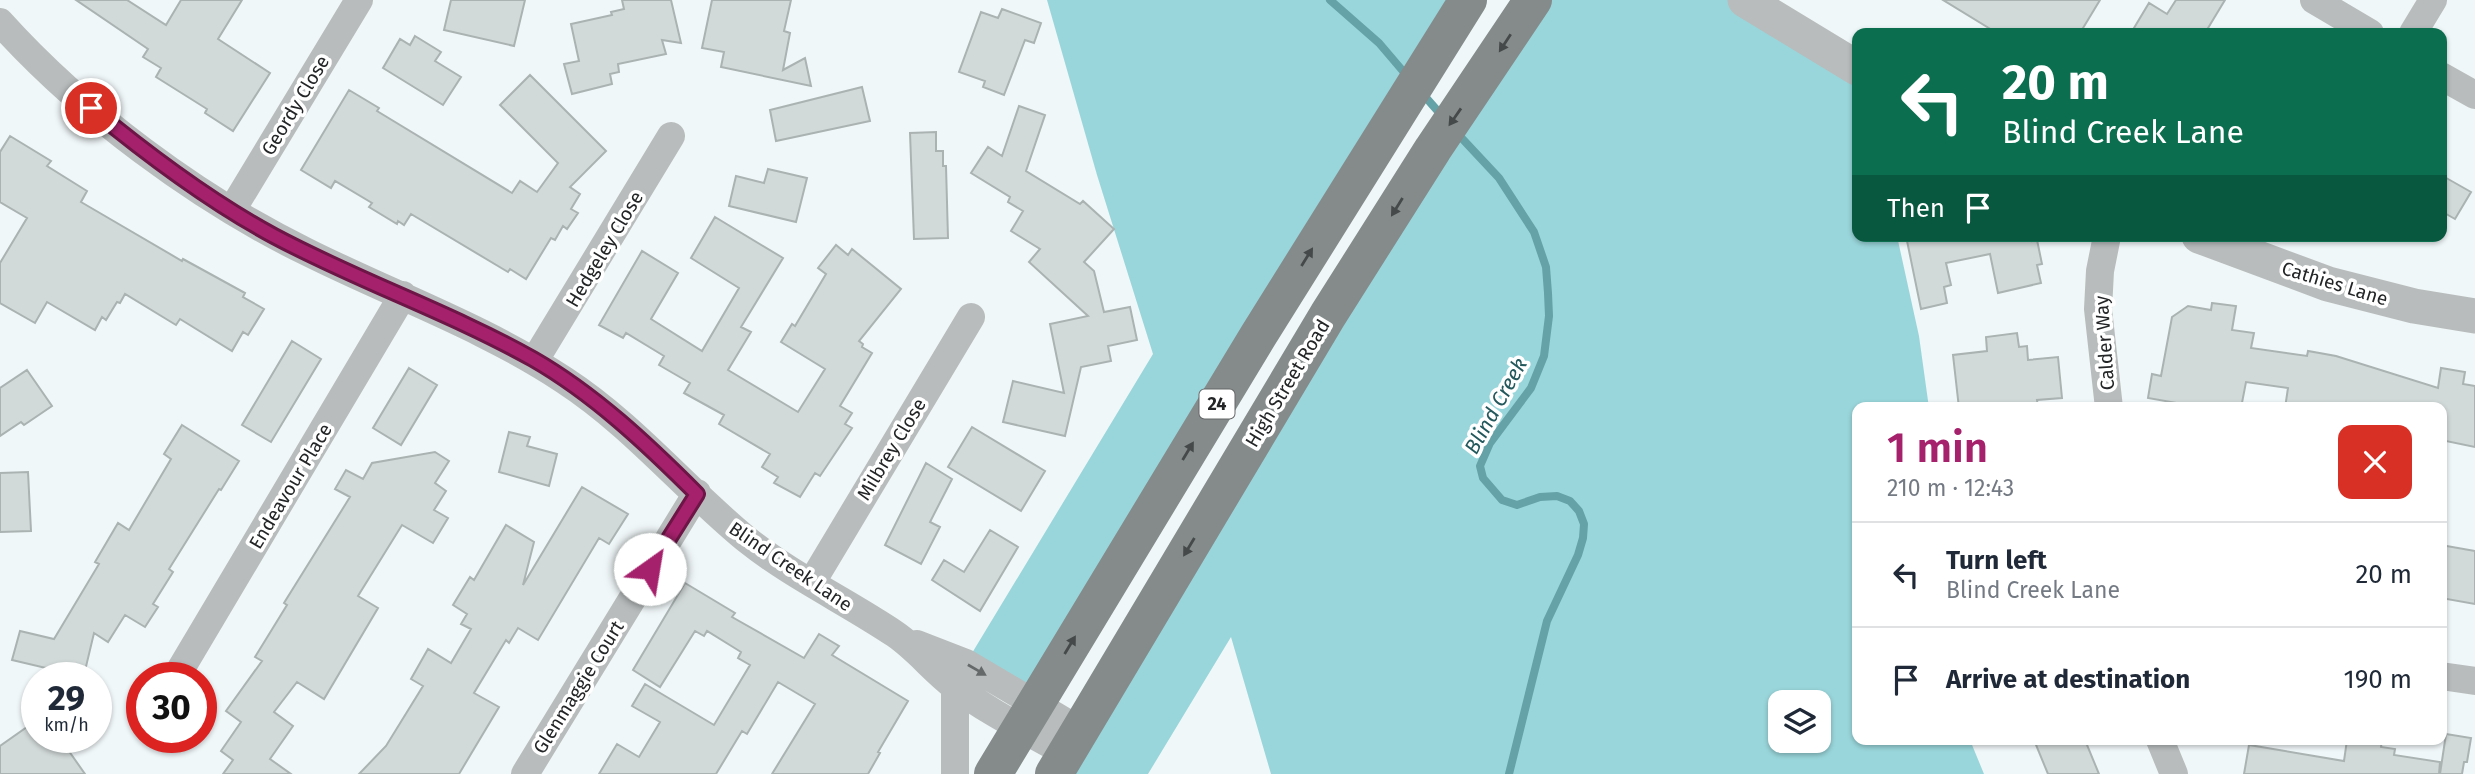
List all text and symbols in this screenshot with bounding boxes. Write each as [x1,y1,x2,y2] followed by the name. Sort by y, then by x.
[1498,33,1511,53] one-way arrow
[257,51,334,159] street label: Geordy Close
[2002,53,2109,112] text: 20 m
[1887,56,1978,147] icon: left
[61,78,121,138] pin
[72,89,110,127] icon: arrive
[1449,108,1462,127] one-way arrow
[2002,113,2244,151] text: Blind Creek Lane
[561,187,648,311] street label: Hedgeley Close
[1959,189,1997,227] icon: arrive
[1887,193,1945,224] text: Then
[1390,197,1403,216] one-way arrow
[1301,247,1314,267] one-way arrow
[2279,256,2391,310] street label: Cathies Lane
[2090,294,2119,391] street label: Calder Way
[1240,315,1335,451] street label: High Street Road
[1459,353,1533,459] water label: Blind Creek
[1200,390,1234,418] road number: 24
[852,394,931,504] street label: Milbrey Close
[244,419,337,553] street label: Endeavour Place
[1887,423,1988,473] text: 1 min
[2338,425,2412,499] button: close
[1182,441,1194,460] one-way arrow
[1887,474,2014,502] text: 210 m · 12:43
[725,517,857,616] street label: Blind Creek Lane
[613,532,687,606] position arrow
[1183,538,1196,557] one-way arrow
[1946,545,2047,576] text: Turn left
[1887,556,1925,594] icon: left
[2355,559,2412,590] text: 20 m
[1946,576,2120,604] text: Blind Creek Lane
[528,616,629,758] street label: Glenmaggie Court
[1064,636,1076,655] one-way arrow
[1887,661,1925,699] icon: arrive
[126,662,217,753] speed limit sign: 30
[968,664,987,676] one-way arrow
[1946,664,2190,695] text: Arrive at destination
[2343,664,2412,695] text: 190 m
[48,677,85,719] text: 29
[1768,690,1831,753] map controls
[1768,690,1831,753] button: layers
[44,714,89,736] text: km/h

